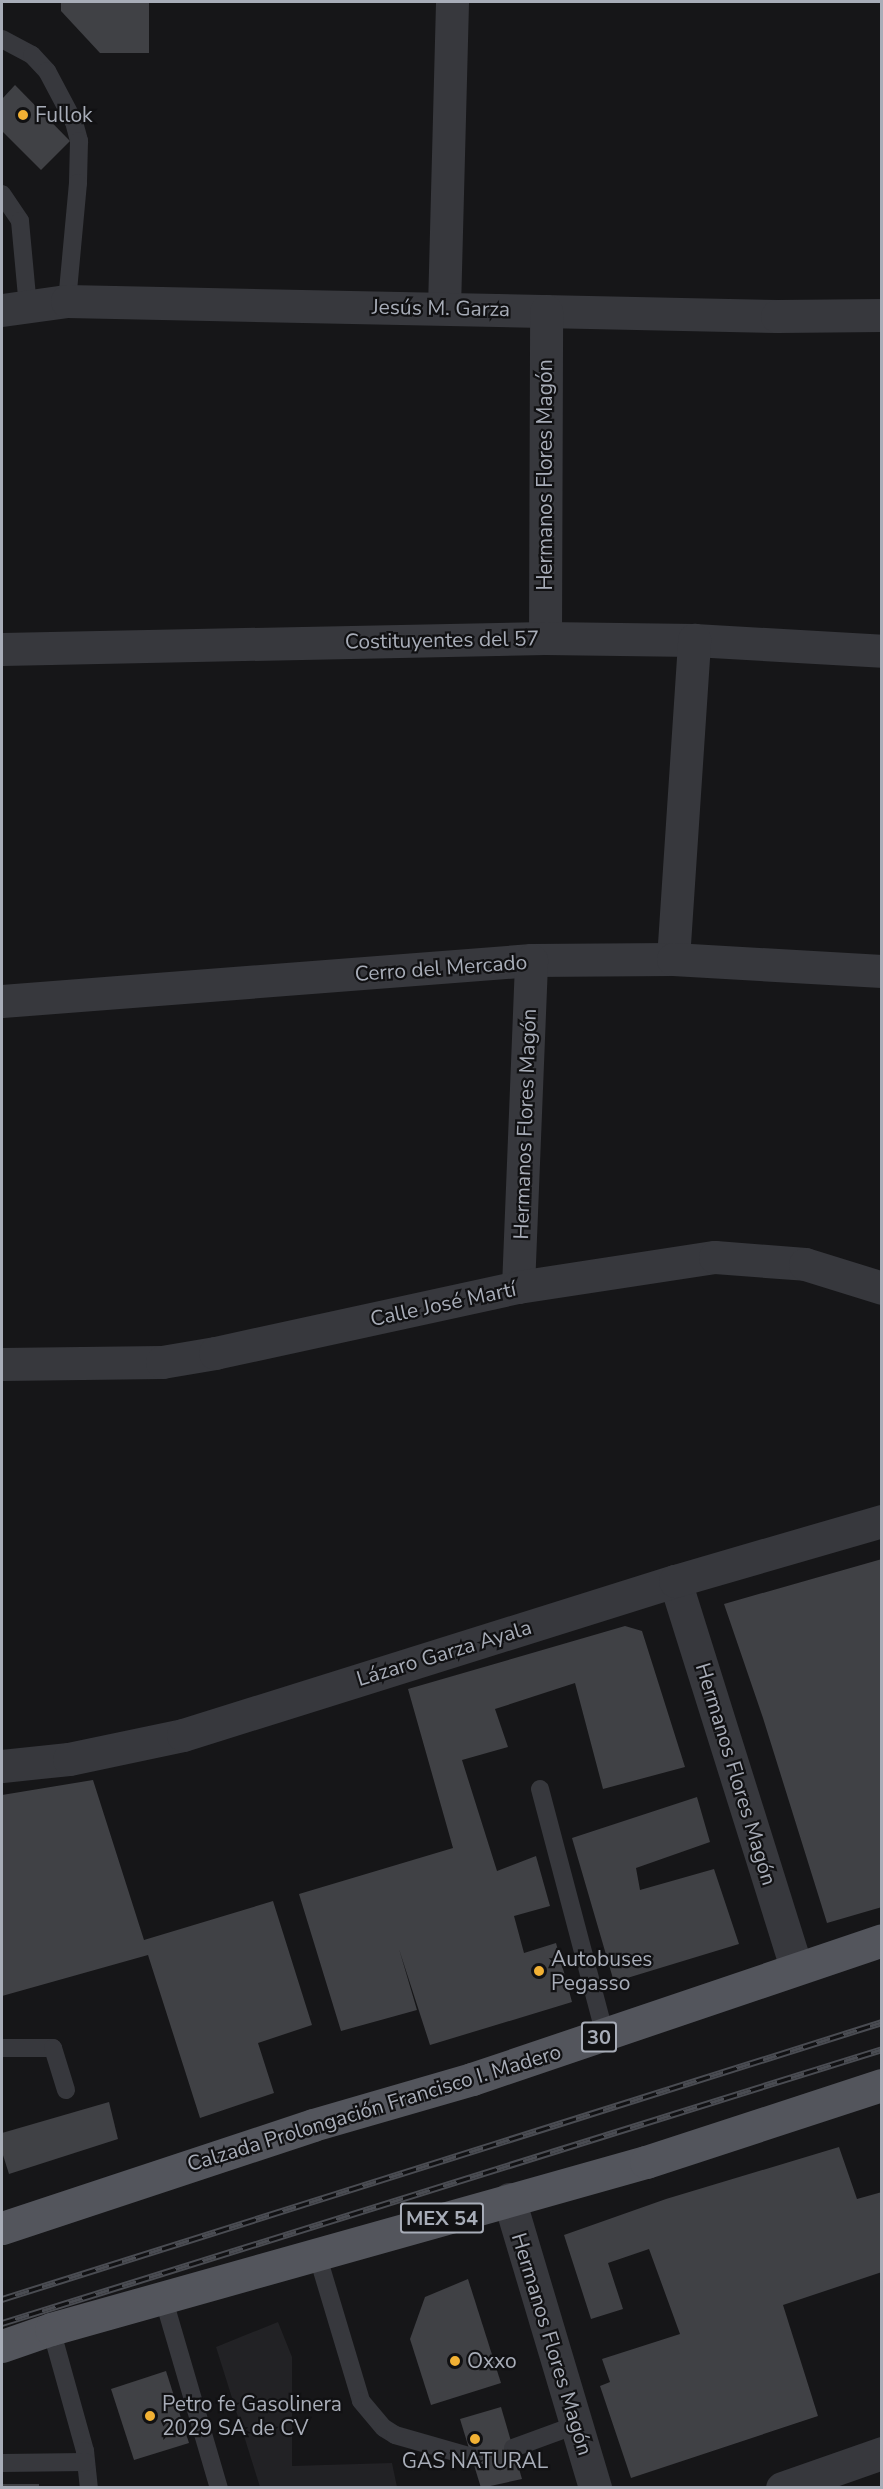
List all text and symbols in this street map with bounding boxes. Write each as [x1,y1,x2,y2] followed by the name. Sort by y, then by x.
[35,102,93,128] place label: Fullok
[16,108,30,122] marker: Fullok
[372,294,510,322] street label: Jesús M. Garza
[532,359,558,591] street label: Hermanos Flores Magón
[345,626,539,654] street label: Costituyentes del 57
[354,949,528,987] street label: Cerro del Mercado
[508,1008,542,1240] street label: Hermanos Flores Magón
[368,1276,518,1332] street label: Calle José Martí
[353,1614,535,1692] street label: Lázaro Garza Ayala
[690,1660,782,1888] street label: Hermanos Flores Magón
[551,1946,652,1996] place label: Autobuses Pegasso
[532,1964,546,1978] marker: Autobuses Pegasso
[581,2020,617,2054] road number: 30
[184,2039,564,2177] street label: Calzada Prolongación Francisco I. Madero
[398,2201,486,2235] road number: MEX 54
[506,2230,598,2458] street label: Hermanos Flores Magón
[467,2348,517,2374] place label: Oxxo
[448,2354,462,2368] marker: Oxxo
[162,2391,342,2441] place label: Petro fe Gasolinera 2029 SA de CV
[143,2409,157,2423] marker: Petro fe Gasolinera 2029 SA de CV
[468,2432,482,2446] marker: GAS NATURAL
[402,2448,548,2474] place label: GAS NATURAL

